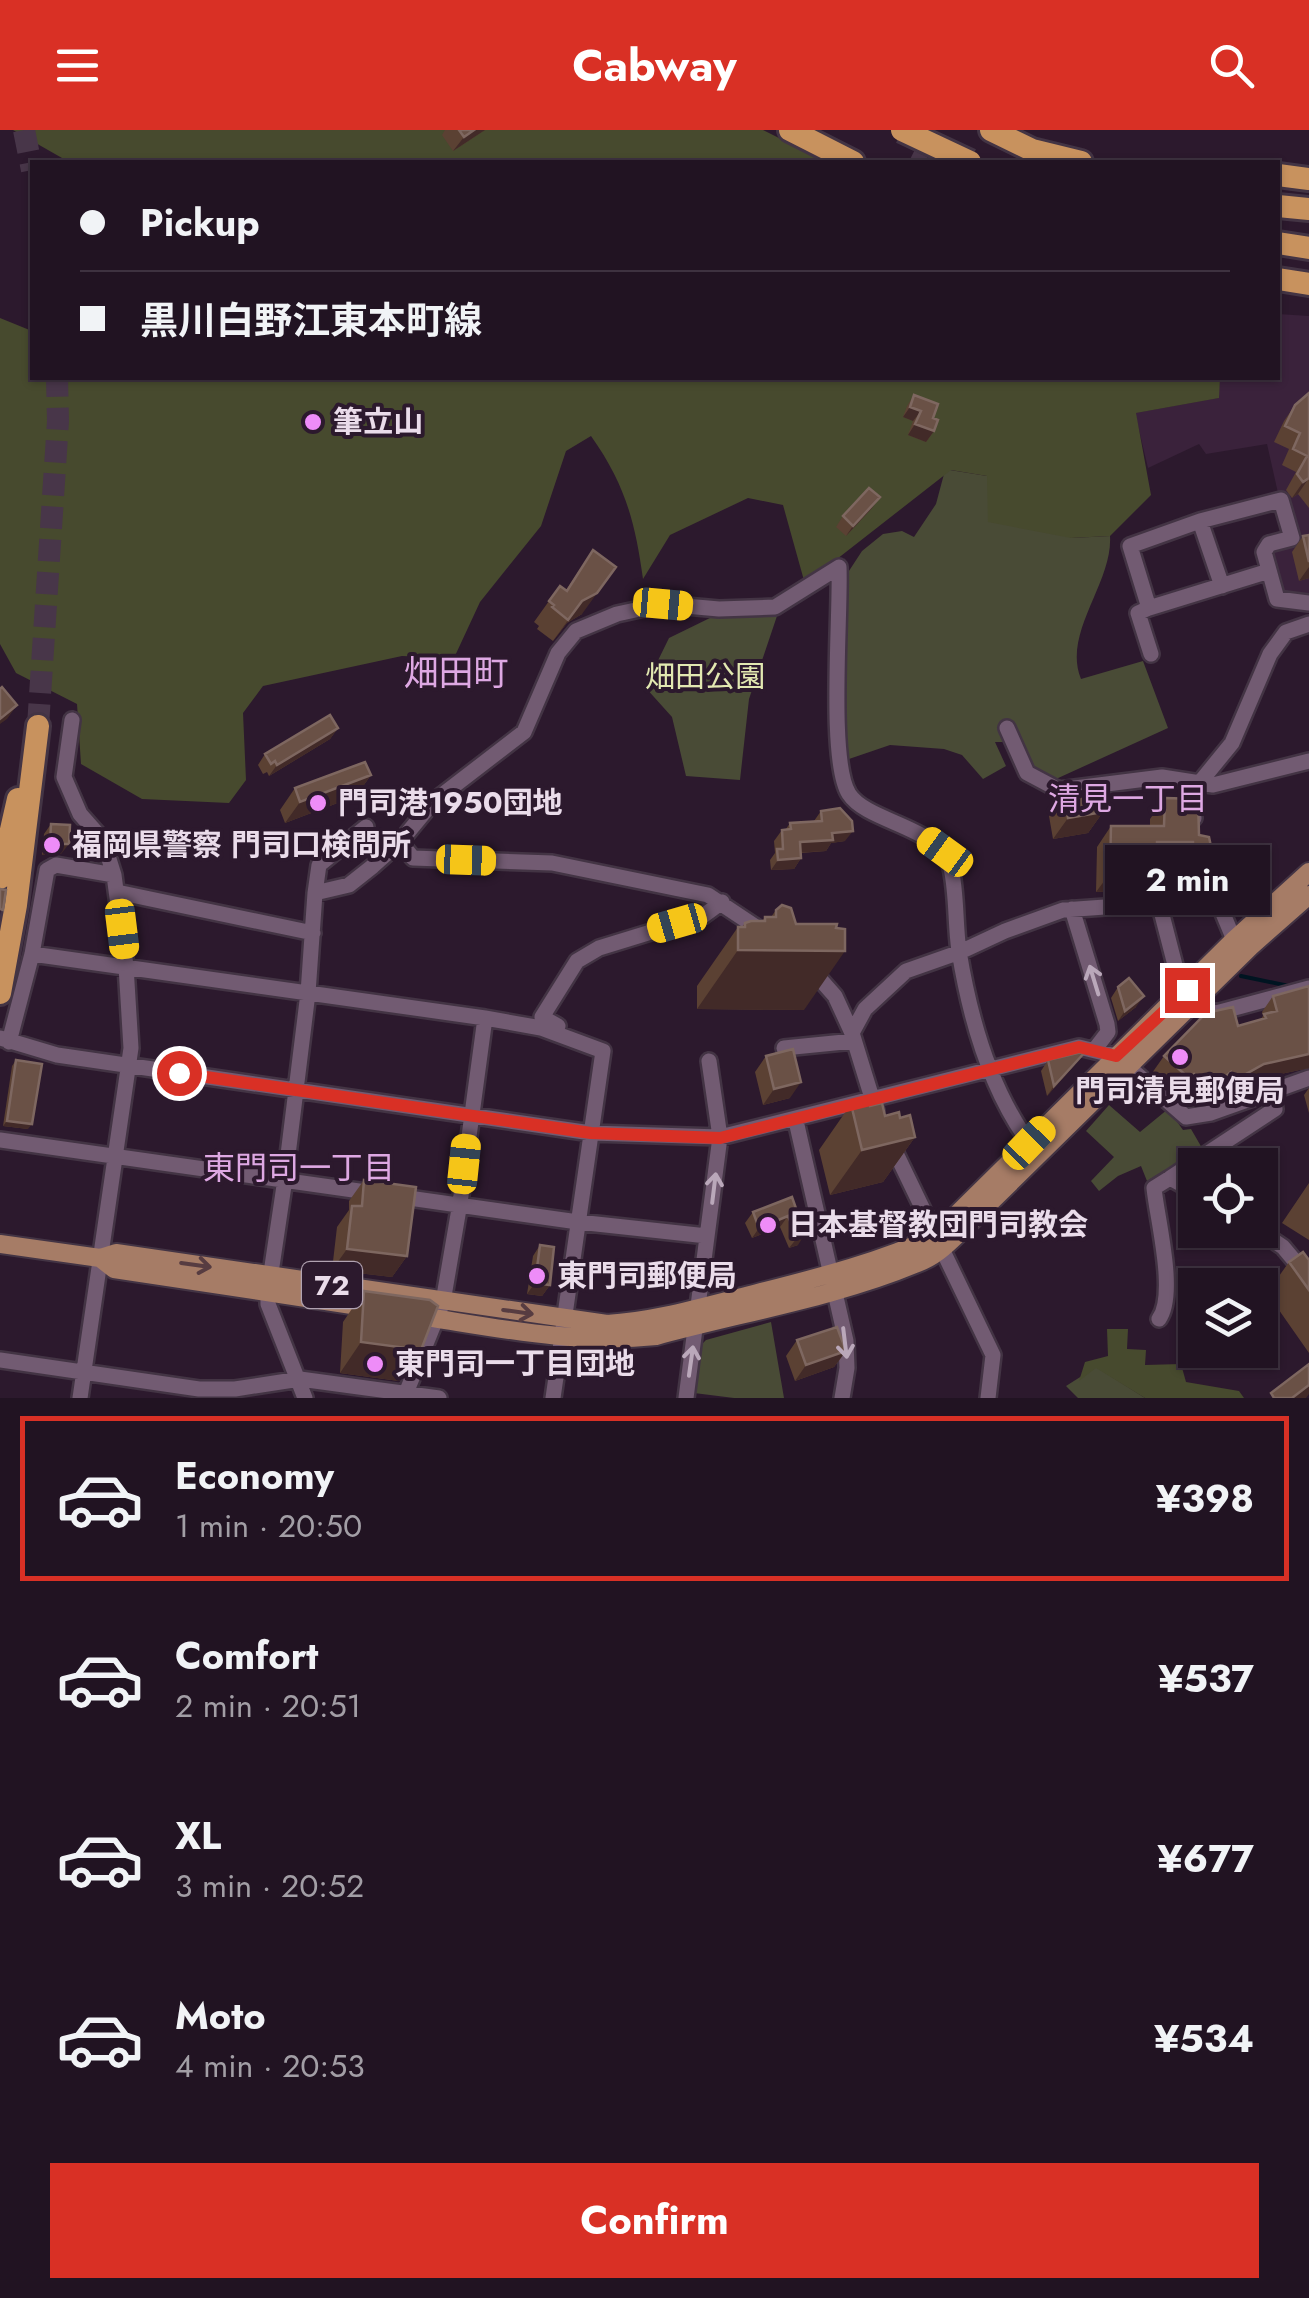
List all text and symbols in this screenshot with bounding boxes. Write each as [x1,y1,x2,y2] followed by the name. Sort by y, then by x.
[572,33,737,98] text: Cabway
[50,38,105,93] icon: menu
[1204,38,1259,93] icon: search
[140,195,260,250] text: Pickup
[140,293,482,348] text: 黒川白野江東本町線
[333,400,423,443] place label: 筆立山
[302,411,324,433] marker: 筆立山
[632,586,694,622] car
[403,648,509,698] district label: 畑田町
[645,655,765,698] park label: 畑田公園
[1048,776,1208,822] district label: 清見一丁目
[338,781,563,824] place label: 門司港1950団地
[307,792,329,814] marker: 門司港1950団地
[912,822,978,882] car
[72,823,411,866] place label: 福岡県警察 門司口検問所
[41,834,63,856] marker: 福岡県警察 門司口検問所
[435,844,497,876] car
[1104,845,1270,915] callout: 2 min
[1145,857,1230,903] text: 2 min
[103,897,141,961] car
[644,900,710,946] car
[1084,965,1102,997] one-way arrow
[1165,968,1210,1013] route end
[1169,1046,1191,1068] marker: 門司清見郵便局
[157,1051,202,1096] route start
[1075,1069,1285,1112] place label: 門司清見郵便局
[997,1111,1061,1175] car
[446,1133,482,1195] car
[203,1145,395,1191] district label: 東門司一丁目
[1178,1148,1278,1368] map controls
[1178,1148,1278,1248] button: locate
[705,1172,723,1205] one-way arrow
[788,1203,1088,1246] place label: 日本基督教団門司教会
[757,1214,779,1236] marker: 日本基督教団門司教会
[557,1254,737,1297] place label: 東門司郵便局
[179,1256,212,1274] one-way arrow
[302,1262,362,1308] road number: 72
[526,1265,548,1287] marker: 東門司郵便局
[1178,1268,1278,1368] button: layers
[501,1304,533,1322] one-way arrow
[836,1327,855,1359] one-way arrow
[395,1342,635,1385] place label: 東門司一丁目団地
[682,1346,701,1378] one-way arrow
[364,1353,386,1375] marker: 東門司一丁目団地
[175,1448,334,1503] text: Economy
[55,1454,145,1544] icon: car
[1156,1471,1254,1526] text: ¥398
[175,1503,362,1549] text: 1 min · 20:50
[175,1628,318,1683] text: Comfort
[55,1634,145,1724] icon: car
[1158,1651,1254,1706] text: ¥537
[175,1683,361,1729] text: 2 min · 20:51
[175,1808,221,1863] text: XL
[55,1814,145,1904] icon: car
[1157,1831,1254,1886] text: ¥677
[175,1863,364,1909] text: 3 min · 20:52
[175,1988,266,2043] text: Moto
[55,1994,145,2084] icon: car
[1154,2011,1254,2066] text: ¥534
[175,2043,365,2089] text: 4 min · 20:53
[50,2163,1259,2278] button: Confirm

